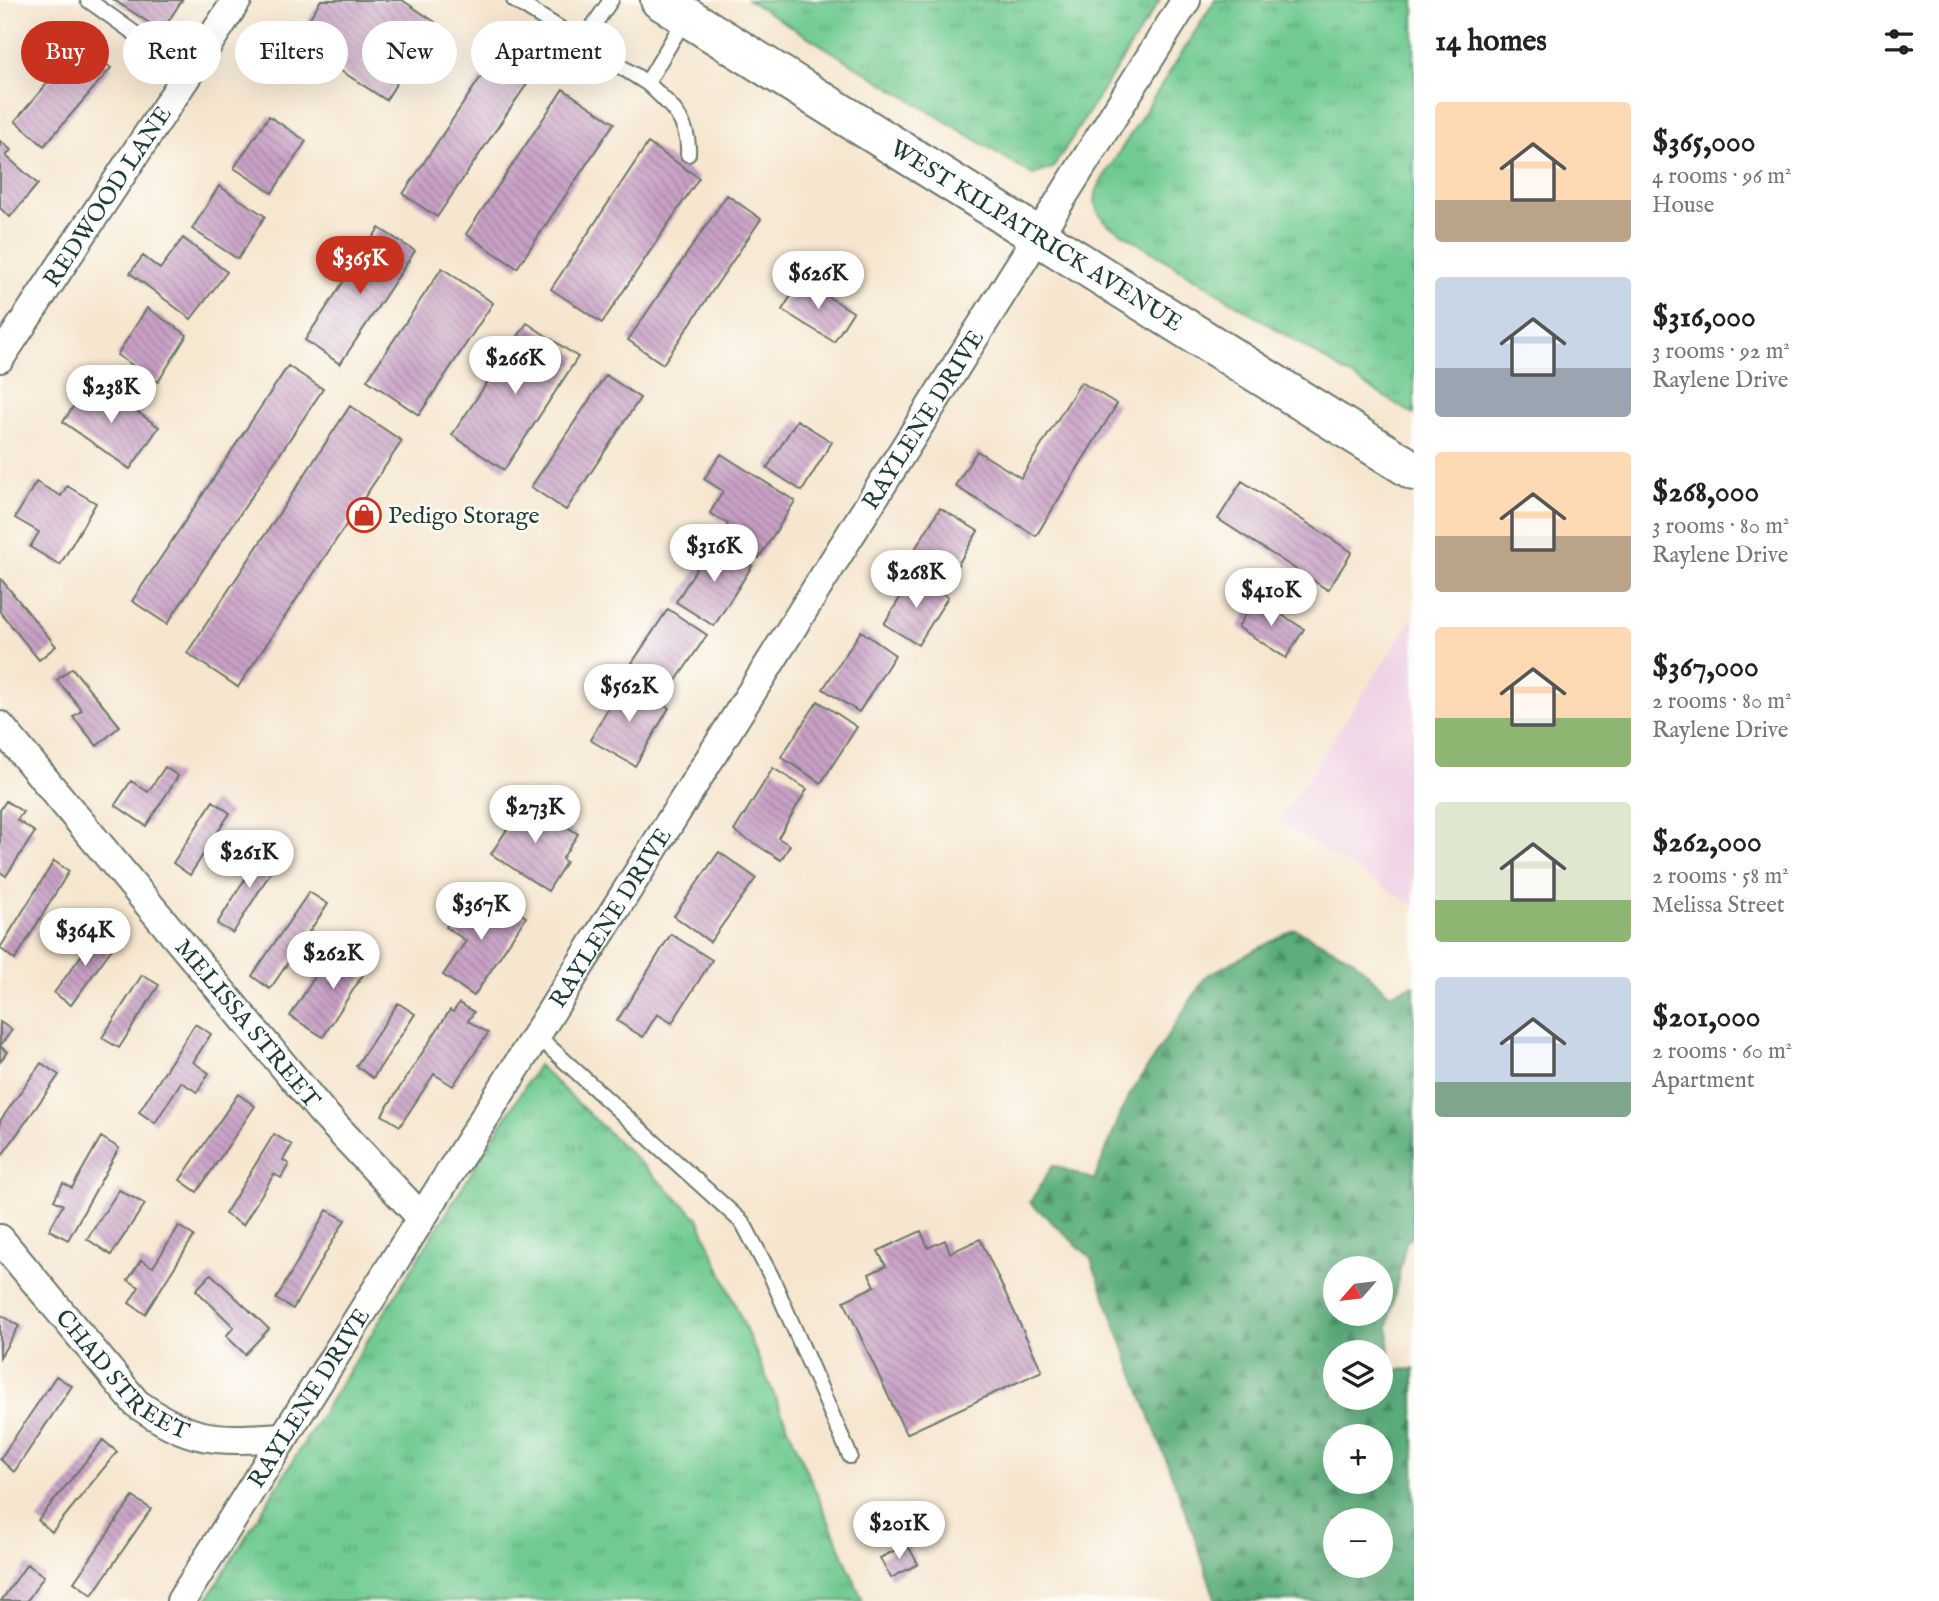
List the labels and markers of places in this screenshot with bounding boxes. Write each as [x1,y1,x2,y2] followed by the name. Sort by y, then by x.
[311,236,409,296] pin: $365K
[769,252,867,311] pin: $626K
[466,336,564,396] pin: $266K
[62,366,160,425] pin: $238K
[345,496,383,534] shop icon: Pedigo Storage
[388,501,539,532] place label: Pedigo Storage
[665,524,763,584] pin: $316K
[867,550,965,610] pin: $268K
[1222,568,1320,628] pin: $410K
[580,664,678,724] pin: $562K
[486,786,584,845] pin: $273K
[200,830,298,890] pin: $261K
[432,883,530,942] pin: $367K
[36,908,134,968] pin: $364K
[284,932,382,991] pin: $262K
[850,1502,948,1561] pin: $201K

